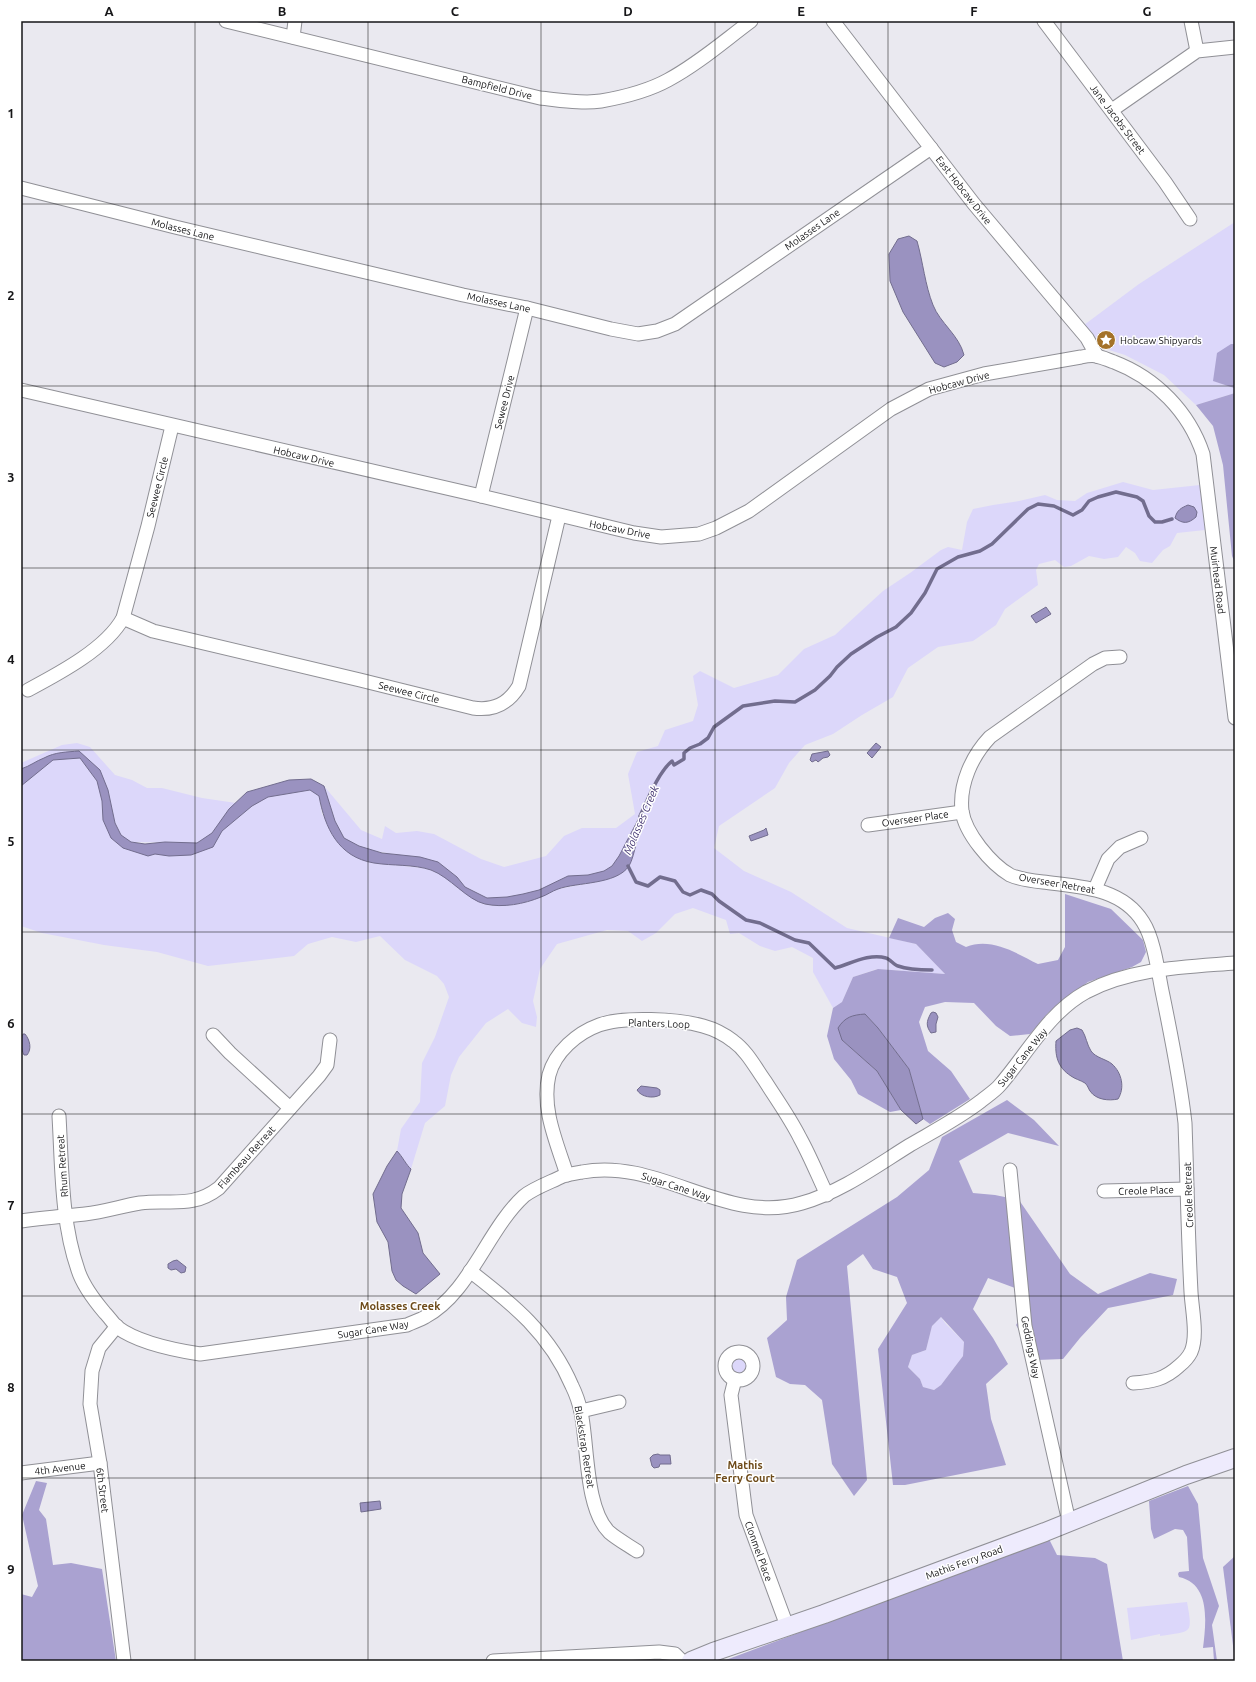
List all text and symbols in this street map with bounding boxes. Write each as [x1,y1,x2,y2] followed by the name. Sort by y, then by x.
[104,4,114,18] text: A
[278,4,287,18] text: B
[451,4,460,18] text: C
[623,4,633,18] text: D
[797,4,805,18] text: E
[970,4,978,18] text: F
[1143,4,1152,18] text: G
[461,73,533,102] street label: Bampfield Drive
[1088,82,1147,156] street label: Jane Jacobs Street
[7,106,15,120] text: 1
[934,154,994,227] street label: East Hobcaw Drive
[783,206,842,252] street label: Molasses Lane
[150,216,216,243] street label: Molasses Lane
[7,288,15,302] text: 2
[466,290,532,315] street label: Molasses Lane
[1095,329,1117,351] place icon: Hobcaw Shipyards
[1120,335,1202,346] place label: Hobcaw Shipyards
[928,369,991,396] street label: Hobcaw Drive
[492,374,517,430] street label: Sewee Drive
[272,444,335,469] street label: Hobcaw Drive
[145,455,170,519] street label: Seewee Circle
[7,470,15,484] text: 3
[588,518,651,541] street label: Hobcaw Drive
[1208,546,1227,615] street label: Muirhead Road
[7,652,15,666] text: 4
[377,680,441,705] street label: Seewee Circle
[621,783,661,856] water label: Molasses Creek
[881,808,949,829] street label: Overseer Place
[7,834,15,848] text: 5
[1018,871,1096,896] street label: Overseer Retreat
[7,1016,15,1030] text: 6
[628,1017,690,1030] street label: Planters Loop
[996,1026,1049,1089] street label: Sugar Cane Way
[215,1124,277,1191] street label: Flambeau Retreat
[55,1134,70,1198] street label: Rhum Retreat
[1182,1162,1195,1228] street label: Creole Retreat
[640,1170,712,1203] street label: Sugar Cane Way
[1118,1184,1174,1197] street label: Creole Place
[7,1198,15,1212] text: 7
[360,1300,441,1312] district label: Molasses Creek
[1019,1315,1042,1379] street label: Geddings Way
[337,1318,410,1341] street label: Sugar Cane Way
[7,1380,15,1394] text: 8
[573,1405,596,1489] street label: Blackstrap Retreat
[715,1459,775,1484] district label: Mathis Ferry Court
[34,1460,86,1477] street label: 4th Avenue
[94,1467,111,1513] street label: 6th Street
[743,1520,775,1583] street label: Clonmel Place
[924,1543,1004,1582] street label: Mathis Ferry Road
[7,1562,15,1576] text: 9

